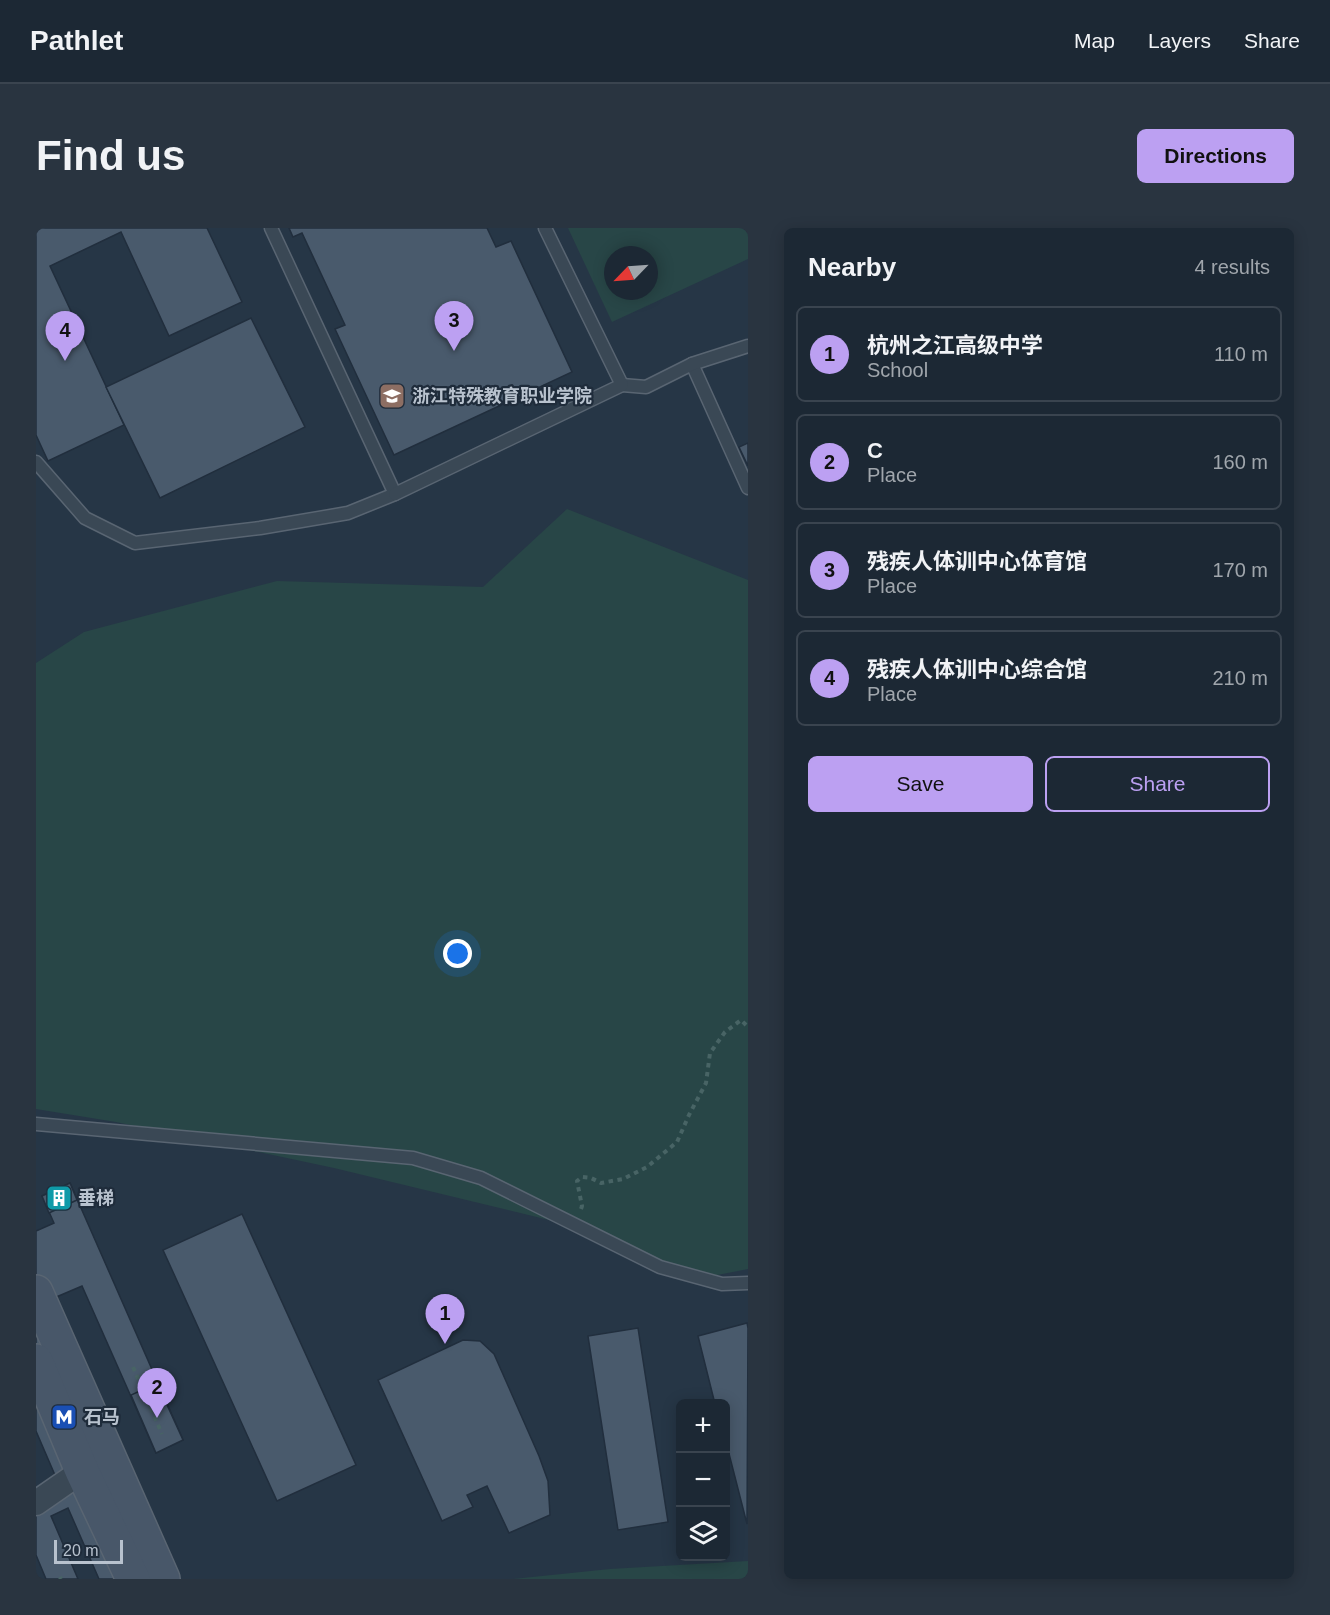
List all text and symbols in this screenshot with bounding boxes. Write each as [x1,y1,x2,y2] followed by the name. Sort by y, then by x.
[30,25,123,56] text: Pathlet
[1074,29,1115,52] text: Map
[1148,29,1211,52] text: Layers
[1244,29,1300,52] text: Share
[1137,129,1294,183] button: Directions
[36,132,185,179] text: Find us
[604,246,658,300] north arrow
[808,252,896,282] text: Nearby
[1194,256,1270,278] text: 4 results
[434,302,474,351] pin: 3
[45,312,84,361] pin: 4
[867,333,1043,358] text: 杭州之江高级中学
[824,343,835,365] text: 1
[1214,343,1268,365] text: 110 m
[867,359,928,381] text: School
[377,381,407,411] school or university icon: 浙江特殊教育职业学院
[412,386,592,406] place label: 浙江特殊教育职业学院
[867,438,883,463] text: C
[824,451,835,473] text: 2
[1212,451,1268,473] text: 160 m
[867,464,917,486] text: Place
[867,549,1087,574] text: 残疾人体训中心体育馆
[824,559,835,581] text: 3
[1212,559,1268,581] text: 170 m
[867,575,917,597] text: Place
[867,657,1087,682] text: 残疾人体训中心综合馆
[824,667,835,689] text: 4
[1212,667,1268,689] text: 210 m
[867,683,917,705] text: Place
[808,756,1033,812] button: Save
[1045,756,1270,812] button: Share
[443,939,472,968] your location
[44,1183,74,1213] building icon: 垂梯
[78,1188,114,1208] place label: 垂梯
[426,1294,464,1344] pin: 1
[138,1368,176,1418] pin: 2
[676,1399,730,1561] map controls
[676,1399,730,1453] button: +
[49,1402,79,1432] metro station icon: 石马
[84,1407,120,1427] place label: 石马
[676,1453,730,1507] button: −
[676,1507,730,1561] button: layers
[54,1537,123,1564] scale bar
[63,1542,99,1559] text: 20 m

